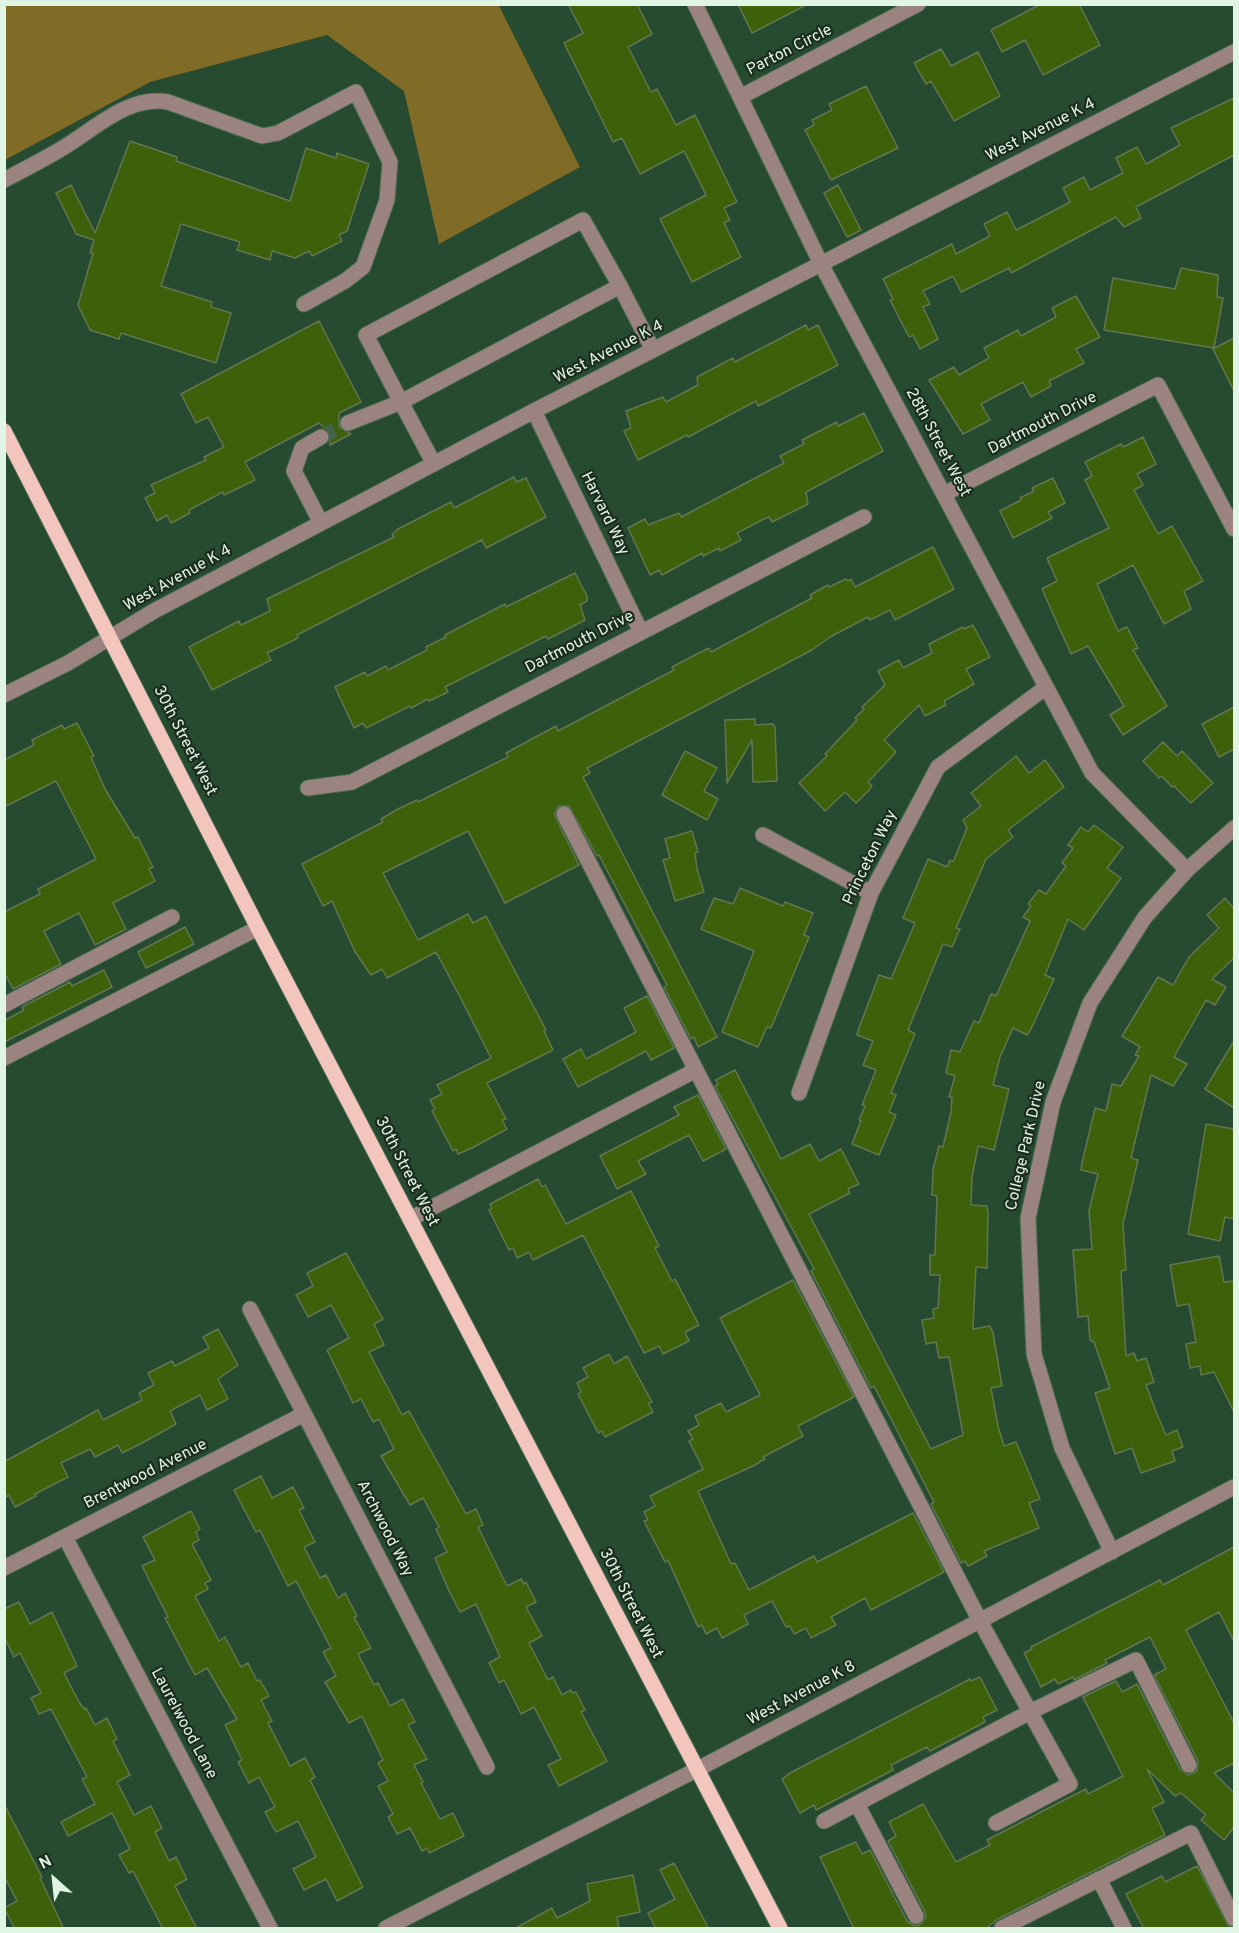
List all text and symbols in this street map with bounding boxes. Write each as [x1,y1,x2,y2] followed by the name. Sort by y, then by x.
[744,21,836,81] street label: Parton Circle
[983,95,1099,167] street label: West Avenue K 4
[551,317,667,389] street label: West Avenue K 4
[900,385,974,501] street label: 28th Street West
[986,388,1100,460] street label: Dartmouth Drive
[575,469,633,559] street label: Harvard Way
[121,541,235,617] street label: West Avenue K 4
[523,607,637,679] street label: Dartmouth Drive
[148,683,220,799] street label: 30th Street West
[840,807,902,909] street label: Princeton Way
[1003,1079,1051,1213] street label: College Park Drive
[370,1114,442,1230] street label: 30th Street West
[81,1436,211,1514] street label: Brentwood Avenue
[351,1477,417,1581] street label: Archwood Way
[594,1546,666,1662] street label: 30th Street West
[744,1657,860,1731] street label: West Avenue K 8
[146,1665,220,1783] street label: Laurelwood Lane
[24,1849,84,1909] north arrow
[36,1851,55,1874] text: N

